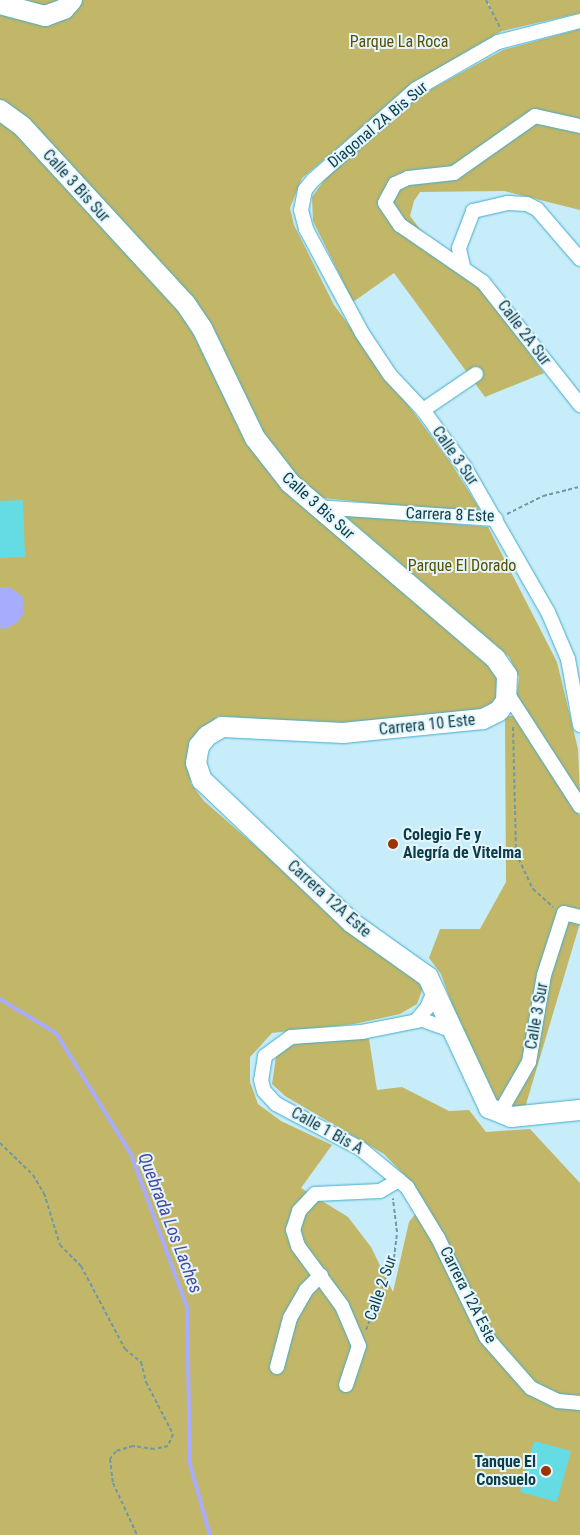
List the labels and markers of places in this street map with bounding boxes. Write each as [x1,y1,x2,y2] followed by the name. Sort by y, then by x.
[403,825,522,863] place label: Colegio Fe y Alegría de Vitelma
[387,838,399,850] marker: Colegio Fe y Alegría de Vitelma
[474,1452,536,1490] place label: Tanque El Consuelo
[540,1465,552,1477] marker: Tanque El Consuelo

